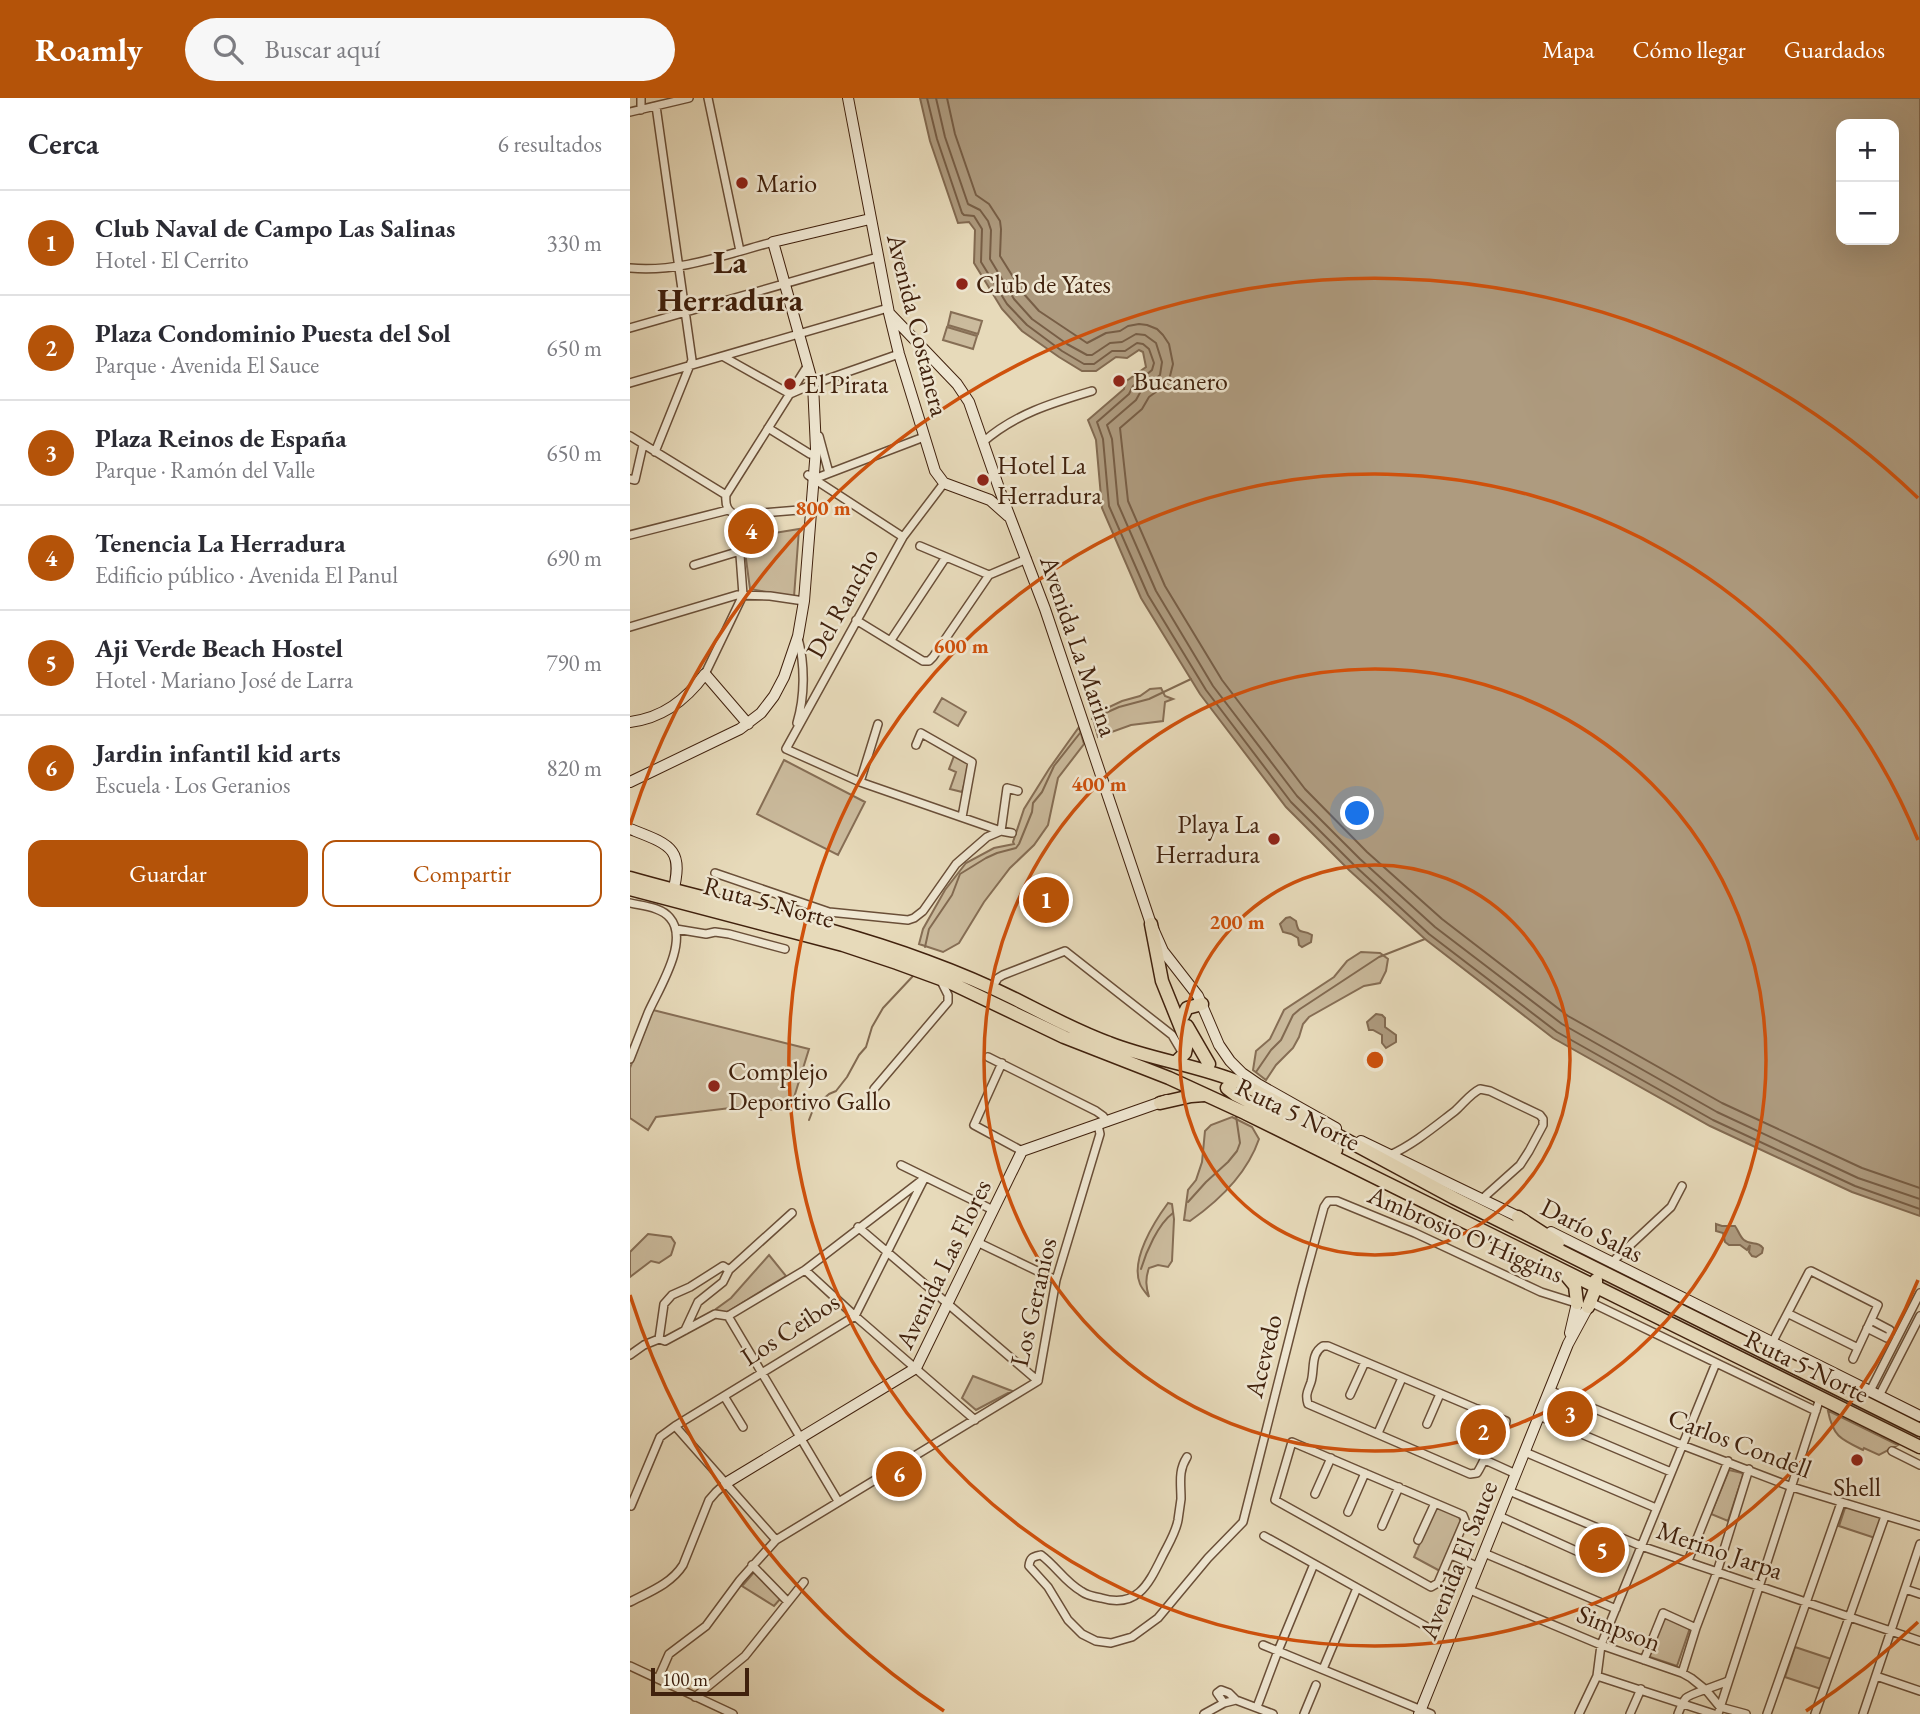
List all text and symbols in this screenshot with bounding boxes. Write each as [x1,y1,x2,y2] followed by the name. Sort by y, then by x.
[185,18,675,81] search box
[35,28,143,71] text: Roamly
[209,30,247,68] icon: search
[265,32,380,66] text: Buscar aquí
[1542,34,1595,65] text: Mapa
[1633,34,1746,65] text: Cómo llegar
[1784,34,1885,65] text: Guardados
[1836,119,1899,245] map controls
[1836,119,1899,182] button: +
[28,124,99,163] text: Cerca
[498,129,602,159] text: 6 resultados
[756,166,817,200] place label: Mario
[734,175,750,191] marker: Mario
[1836,182,1899,245] button: −
[95,211,455,245] text: Club Naval de Campo Las Salinas
[45,228,57,258] text: 1
[546,228,602,258] text: 330 m
[879,229,957,420] street label: Avenida Costanera
[657,240,804,321] district label: La Herradura
[95,245,249,275] text: Hotel · El Cerrito
[976,267,1111,301] place label: Club de Yates
[954,276,970,292] marker: Club de Yates
[95,316,451,350] text: Plaza Condominio Puesta del Sol
[45,333,57,363] text: 2
[546,333,602,363] text: 650 m
[95,350,319,380] text: Parque · Avenida El Sauce
[1133,364,1228,398] place label: Bucanero
[804,367,889,401] place label: El Pirata
[1111,373,1127,389] marker: Bucanero
[782,376,798,392] marker: El Pirata
[95,421,347,455] text: Plaza Reinos de España
[45,438,57,468] text: 3
[546,438,602,468] text: 650 m
[997,448,1102,512] place label: Hotel La Herradura
[95,455,315,485] text: Parque · Ramón del Valle
[975,472,991,488] marker: Hotel La Herradura
[795,494,851,521] text: 800 m
[728,505,774,557] pin: 4
[95,526,346,560] text: Tenencia La Herradura
[798,542,886,664] street label: Del Rancho
[45,543,57,573] text: 4
[546,543,602,573] text: 690 m
[1032,550,1126,742] street label: Avenida La Marina
[95,560,398,590] text: Edificio público · Avenida El Panul
[95,631,343,665] text: Aji Verde Beach Hostel
[933,632,989,659] text: 600 m
[45,648,57,678] text: 5
[546,648,602,678] text: 790 m
[95,665,353,695] text: Hotel · Mariano José de Larra
[95,736,341,770] text: Jardin infantil kid arts
[45,753,57,783] text: 6
[546,753,602,783] text: 820 m
[95,770,290,800] text: Escuela · Los Geranios
[1071,770,1127,797] text: 400 m
[1340,796,1374,830] your location
[1155,807,1261,871] place label: Playa La Herradura
[1266,831,1282,847] marker: Playa La Herradura
[28,840,308,907] button: Guardar
[322,840,602,907] button: Compartir
[700,868,838,936] street label: Ruta 5 Norte
[1023,874,1069,926] pin: 1
[1209,908,1265,935] text: 200 m
[1363,1048,1387,1072] centre of rings
[728,1054,891,1118] place label: Complejo Deportivo Gallo
[1230,1069,1366,1159] street label: Ruta 5 Norte
[706,1078,722,1094] marker: Complejo Deportivo Gallo
[887,1174,999,1355] street label: Avenida Las Flores
[1362,1177,1569,1291] street label: Ambrosio O'Higgins
[1535,1190,1649,1270] street label: Darío Salas
[1002,1234,1064,1370] street label: Los Geranios
[734,1284,846,1374] street label: Los Ceibos
[1236,1311,1290,1402] street label: Acevedo
[1739,1321,1875,1411] street label: Ruta 5 Norte
[1547,1388,1593,1440] pin: 3
[1663,1400,1817,1486] street label: Carlos Condell
[1460,1406,1506,1458] pin: 2
[876,1448,922,1500] pin: 6
[1849,1452,1865,1468] marker: Shell
[1833,1470,1881,1504] place label: Shell
[1410,1476,1505,1645] street label: Avenida El Sauce
[1652,1513,1788,1588] street label: Merino Jarpa
[1579,1524,1625,1576] pin: 5
[1572,1597,1666,1660] street label: Simpson
[651,1665,749,1697] scale bar
[662,1667,708,1692] text: 100 m

